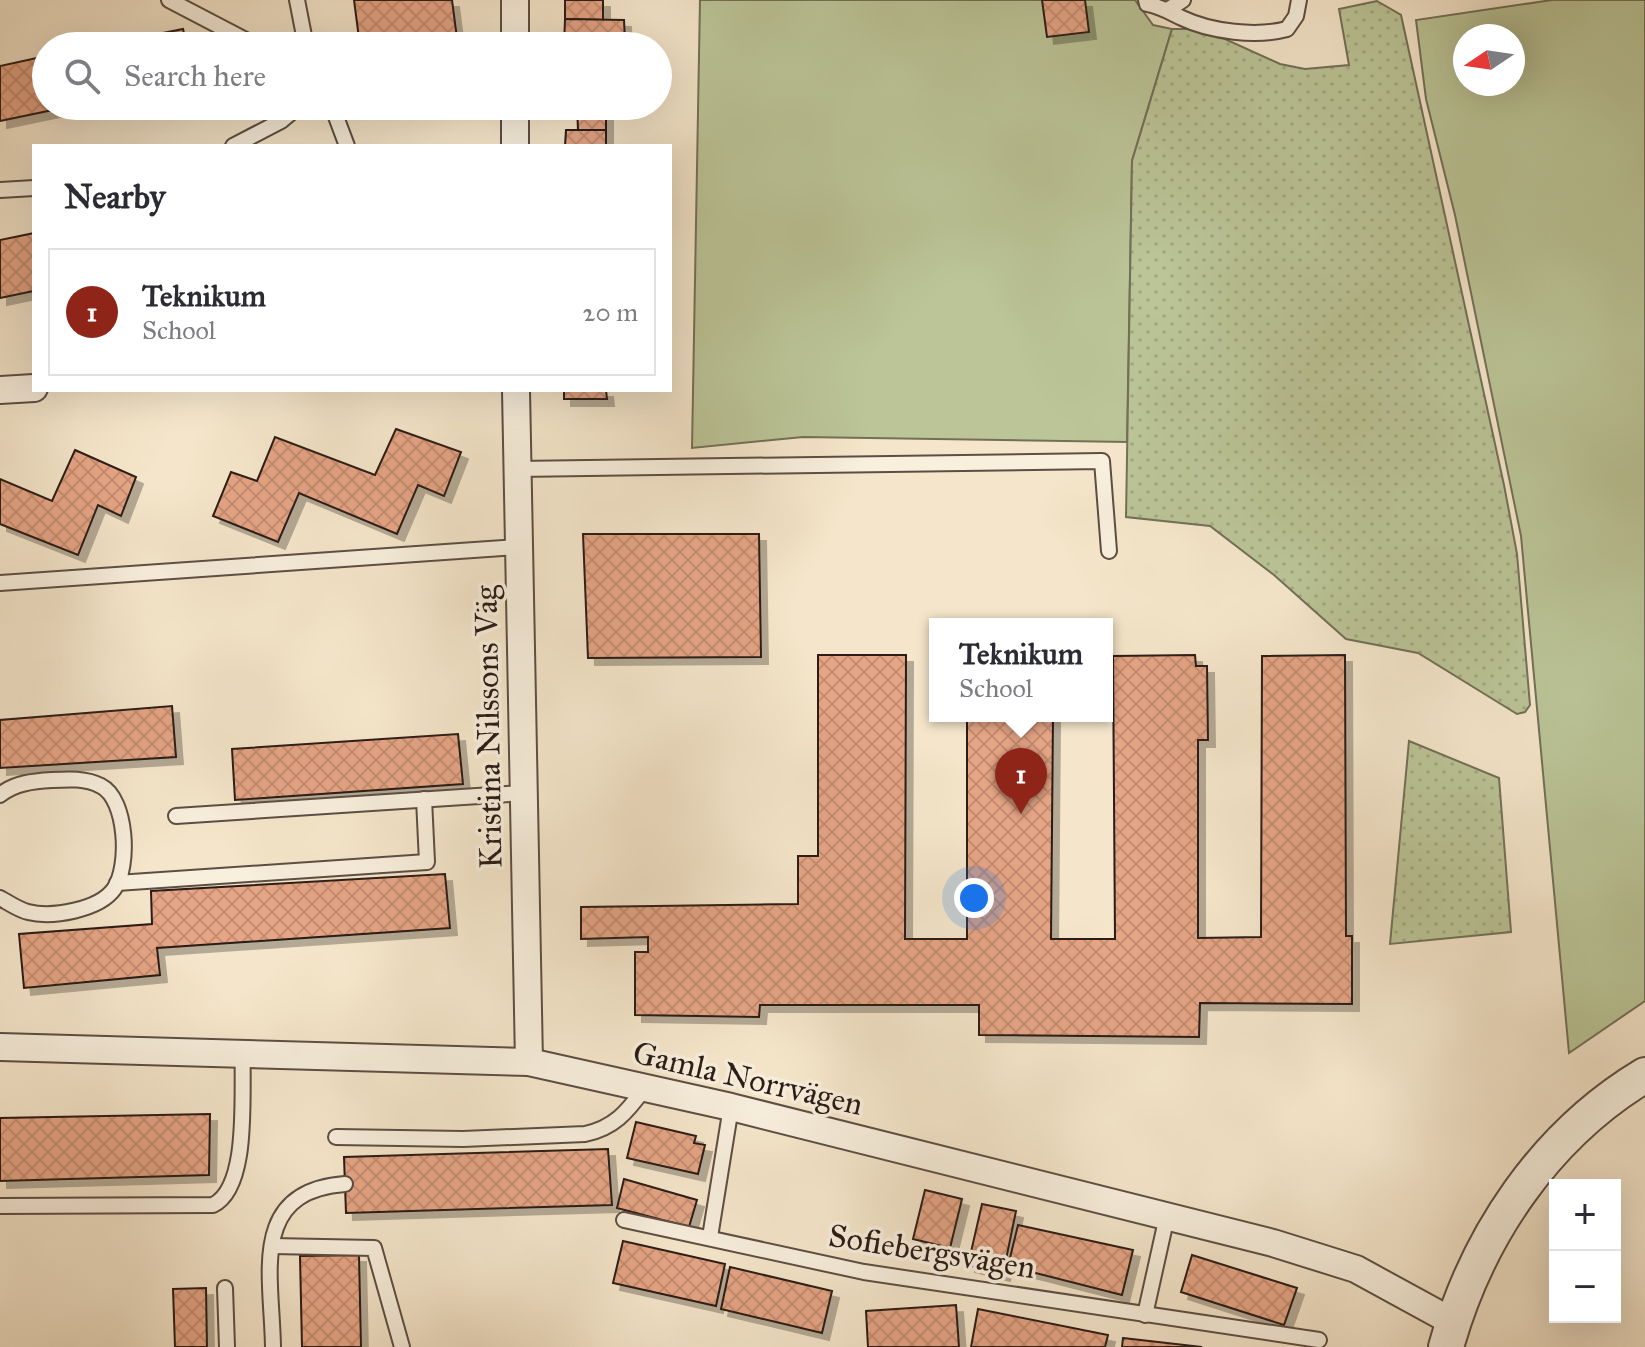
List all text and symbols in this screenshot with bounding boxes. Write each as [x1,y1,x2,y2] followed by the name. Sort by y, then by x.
[1453,24,1525,96] north arrow
[32,32,672,120] search box
[60,54,104,98] icon: search
[124,58,266,94] text: Search here
[64,176,166,217] text: Nearby
[142,278,266,314] text: Teknikum
[87,296,97,328] text: 1
[583,296,638,328] text: 20 m
[142,314,216,346] text: School
[467,584,510,869] street label: Kristina Nilssons Väg
[929,618,1113,722] popup
[959,636,1083,672] text: Teknikum
[959,672,1033,704] text: School
[995,748,1047,814] pin: 1
[954,878,994,918] your location
[629,1033,866,1124] street label: Gamla Norrvägen
[1549,1179,1621,1323] map controls
[1549,1179,1621,1251] button: +
[826,1216,1038,1287] street label: Sofiebergsvägen
[1549,1251,1621,1323] button: −

